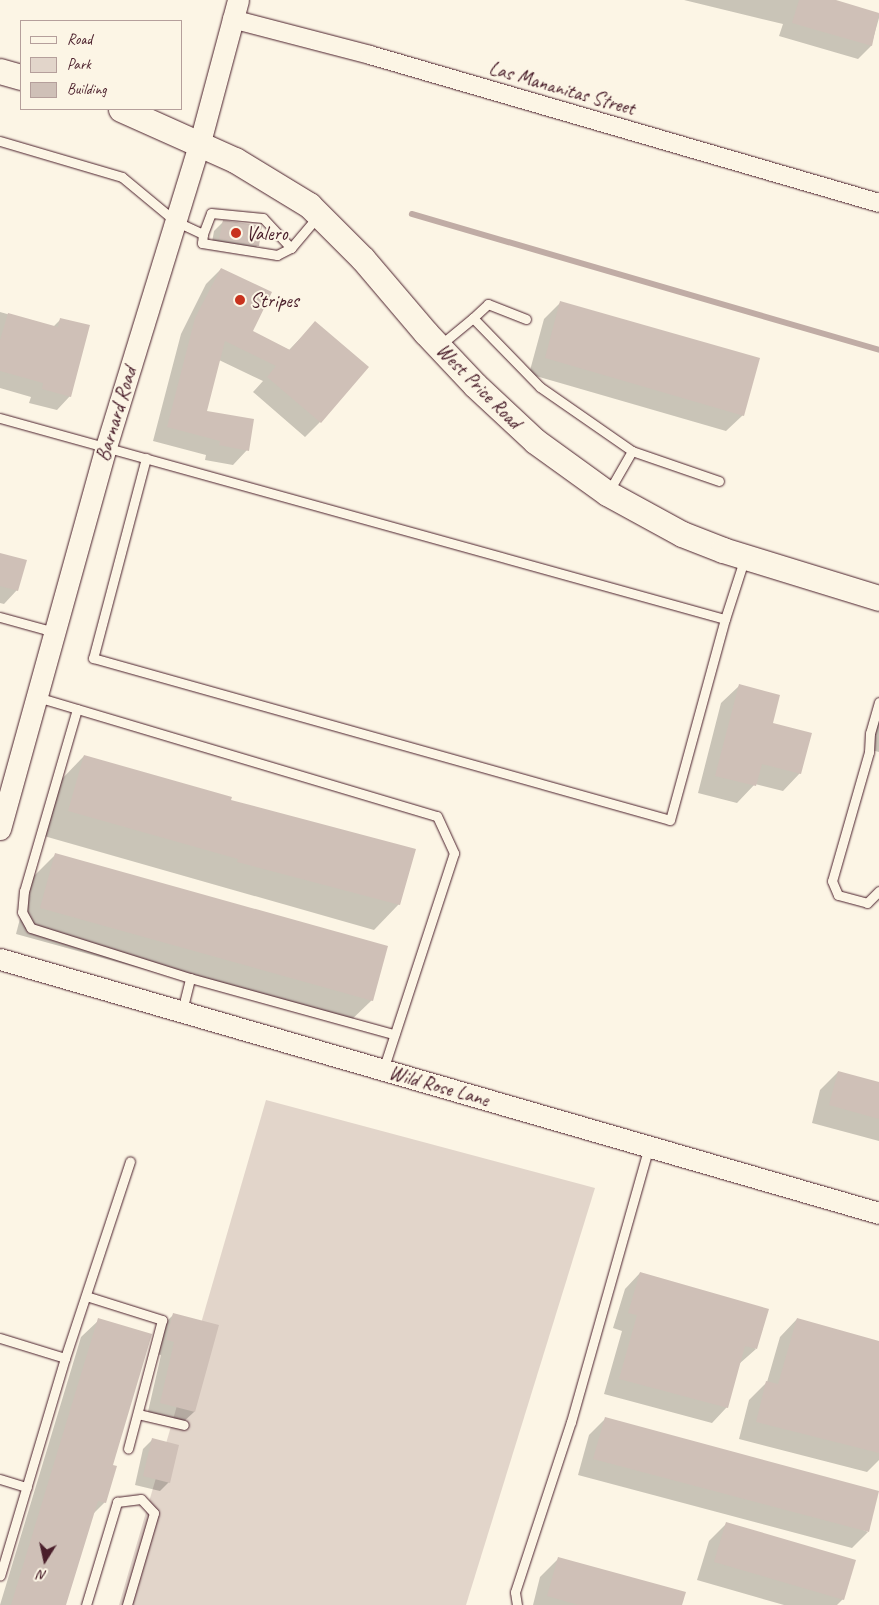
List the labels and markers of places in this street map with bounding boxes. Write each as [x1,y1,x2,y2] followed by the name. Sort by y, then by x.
[246,221,288,245] place label: Valero
[230,227,242,239] marker: Valero
[250,288,299,312] place label: Stripes
[234,294,246,306] marker: Stripes

